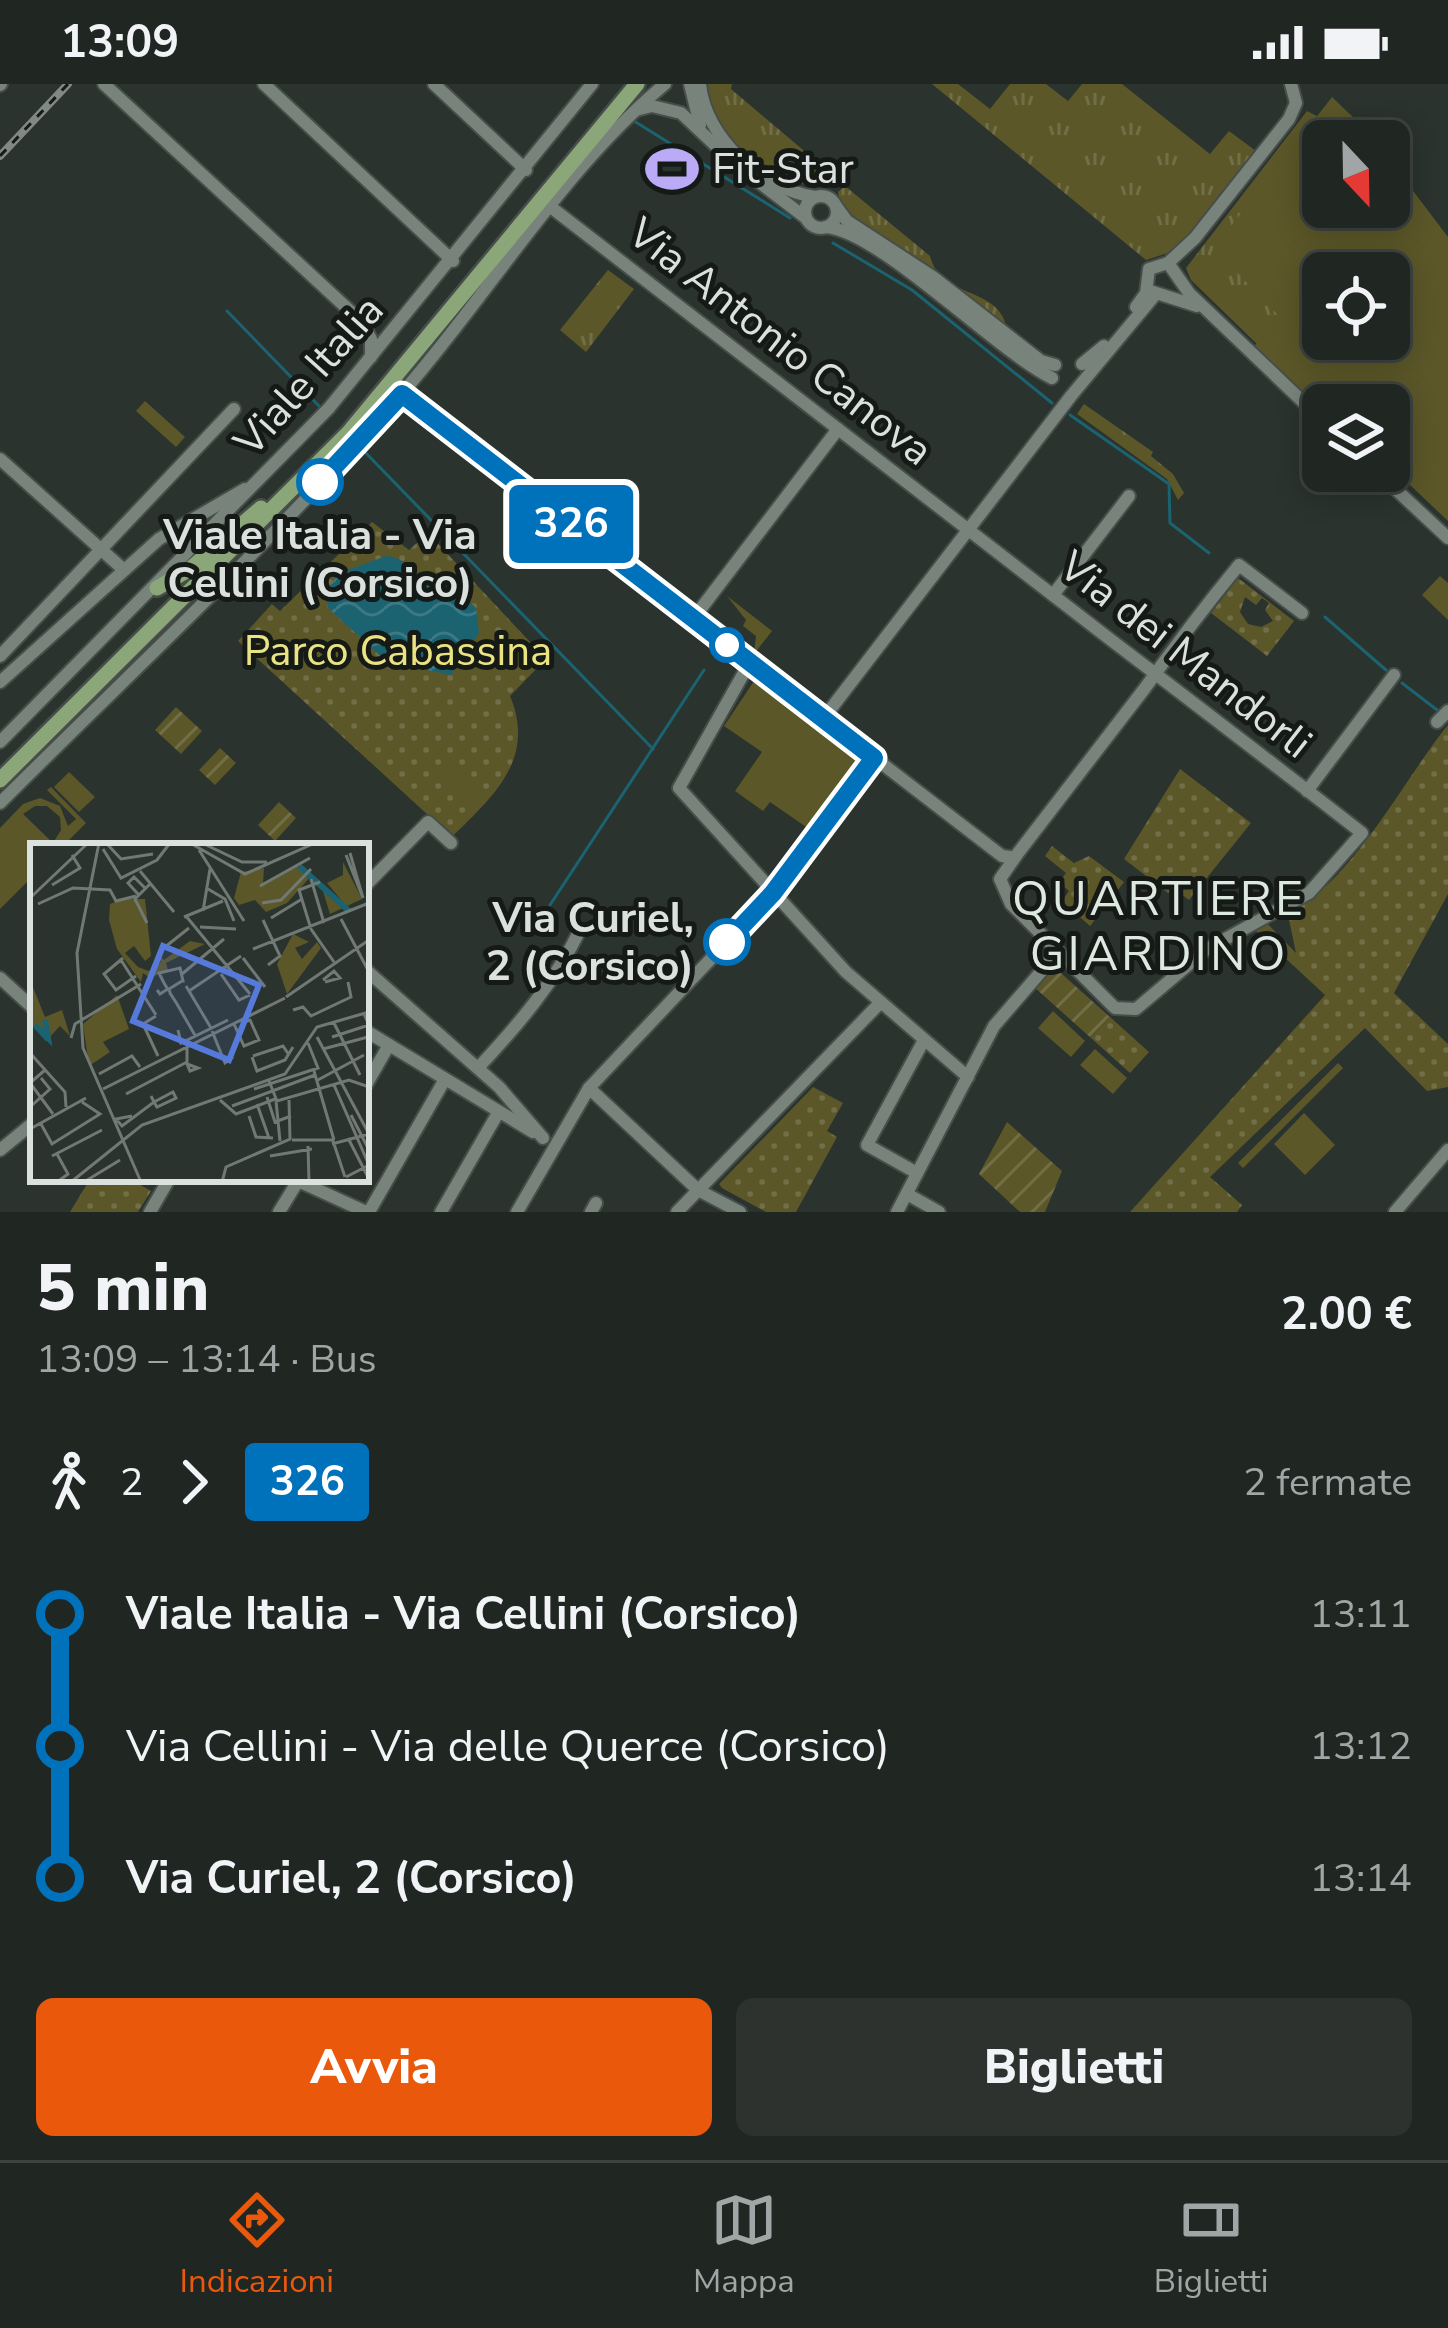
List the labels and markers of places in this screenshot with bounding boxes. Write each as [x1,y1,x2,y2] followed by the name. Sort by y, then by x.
[643,140,701,198] sports icon: Fit-Star
[712,141,854,198] place label: Fit-Star
[298,460,342,504] marker: Viale Italia - Via Cellini (Corsico)
[162,507,477,612] place label: Viale Italia - Via Cellini (Corsico)
[711,629,743,661] unlabelled marker
[486,890,694,995] place label: Via Curiel, 2 (Corsico)
[705,920,749,964] marker: Via Curiel, 2 (Corsico)

